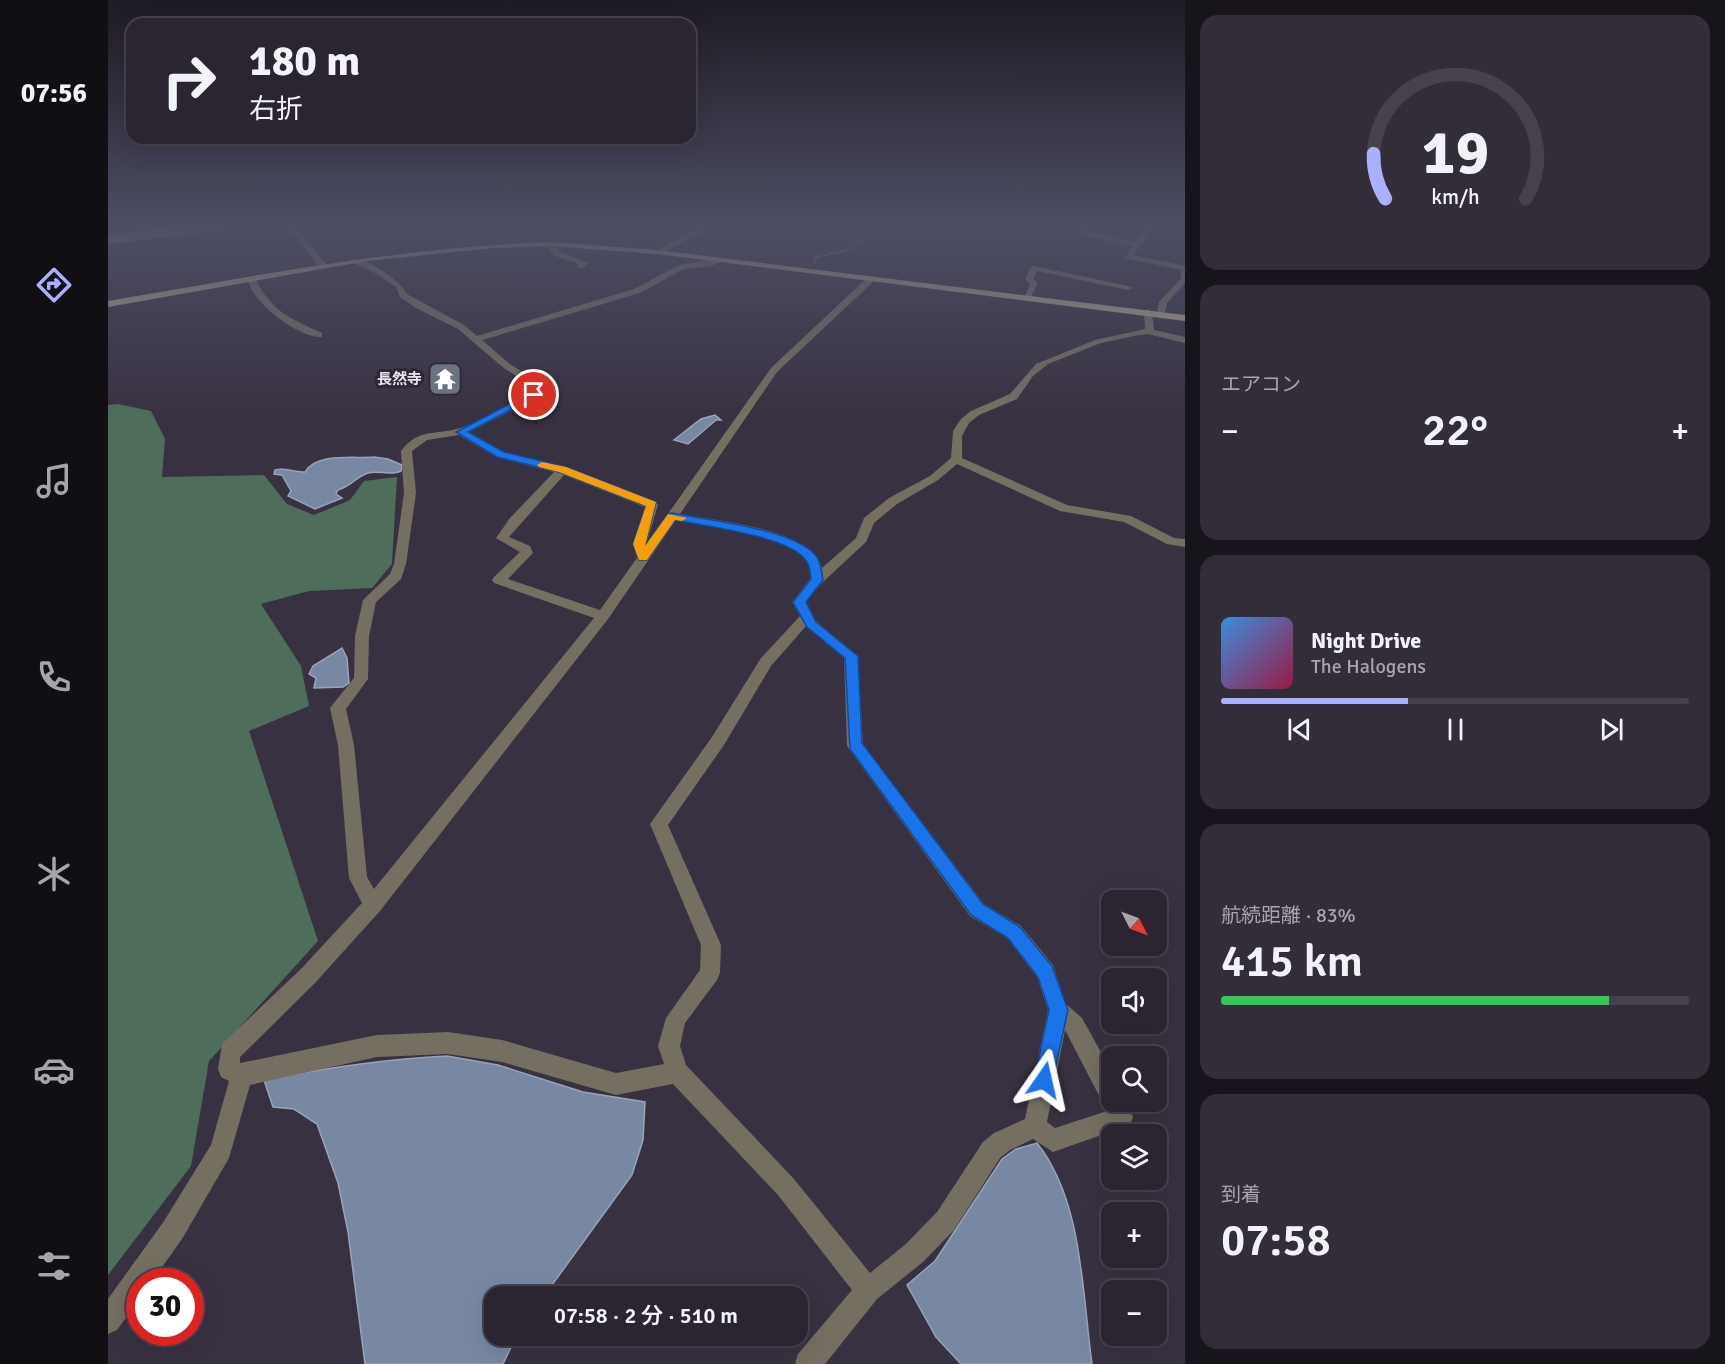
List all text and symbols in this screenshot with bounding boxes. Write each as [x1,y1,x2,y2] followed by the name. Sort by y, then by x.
[249,36,360,87] text: 180 m
[150,42,228,120] icon: right
[21,77,87,110] text: 07:56
[249,93,303,126] text: 右折
[1421,115,1489,192] text: 19
[1431,185,1479,211] text: km/h
[33,264,75,306] icon: directions
[427,361,463,397] temple icon: 長然寺
[508,369,559,420] pin
[377,370,422,388] place label: 長然寺
[1221,372,1301,397] text: エアコン
[517,378,550,411] icon: arrive
[1422,403,1488,458] text: 22°
[1221,411,1239,452] text: −
[1671,411,1689,452] text: +
[33,460,75,502] icon: music
[1311,627,1421,654] text: Night Drive
[1311,654,1426,679] text: The Halogens
[33,656,75,698] icon: phone
[1283,713,1316,746] icon: previous
[1439,713,1472,746] icon: pause
[1595,713,1628,746] icon: next
[33,853,75,895] icon: climate
[1101,890,1167,956] north arrow
[1101,890,1167,1346] map controls
[1221,903,1356,928] text: 航続距離 · 83%
[1221,934,1363,989] text: 415 km
[1101,968,1167,1034] button: sound
[1101,1046,1167,1112] button: search
[1012,1048,1076,1112] position arrow
[33,1049,75,1091] icon: car
[1101,1124,1167,1190] button: layers
[1221,1182,1261,1207] text: 到着
[1101,1202,1167,1268] button: +
[1221,1213,1331,1268] text: 07:58
[33,1245,75,1287] icon: filters
[126,1268,204,1346] speed limit sign: 30
[1101,1280,1167,1346] button: −
[554,1302,738,1329] text: 07:58 · 2 分 · 510 m

